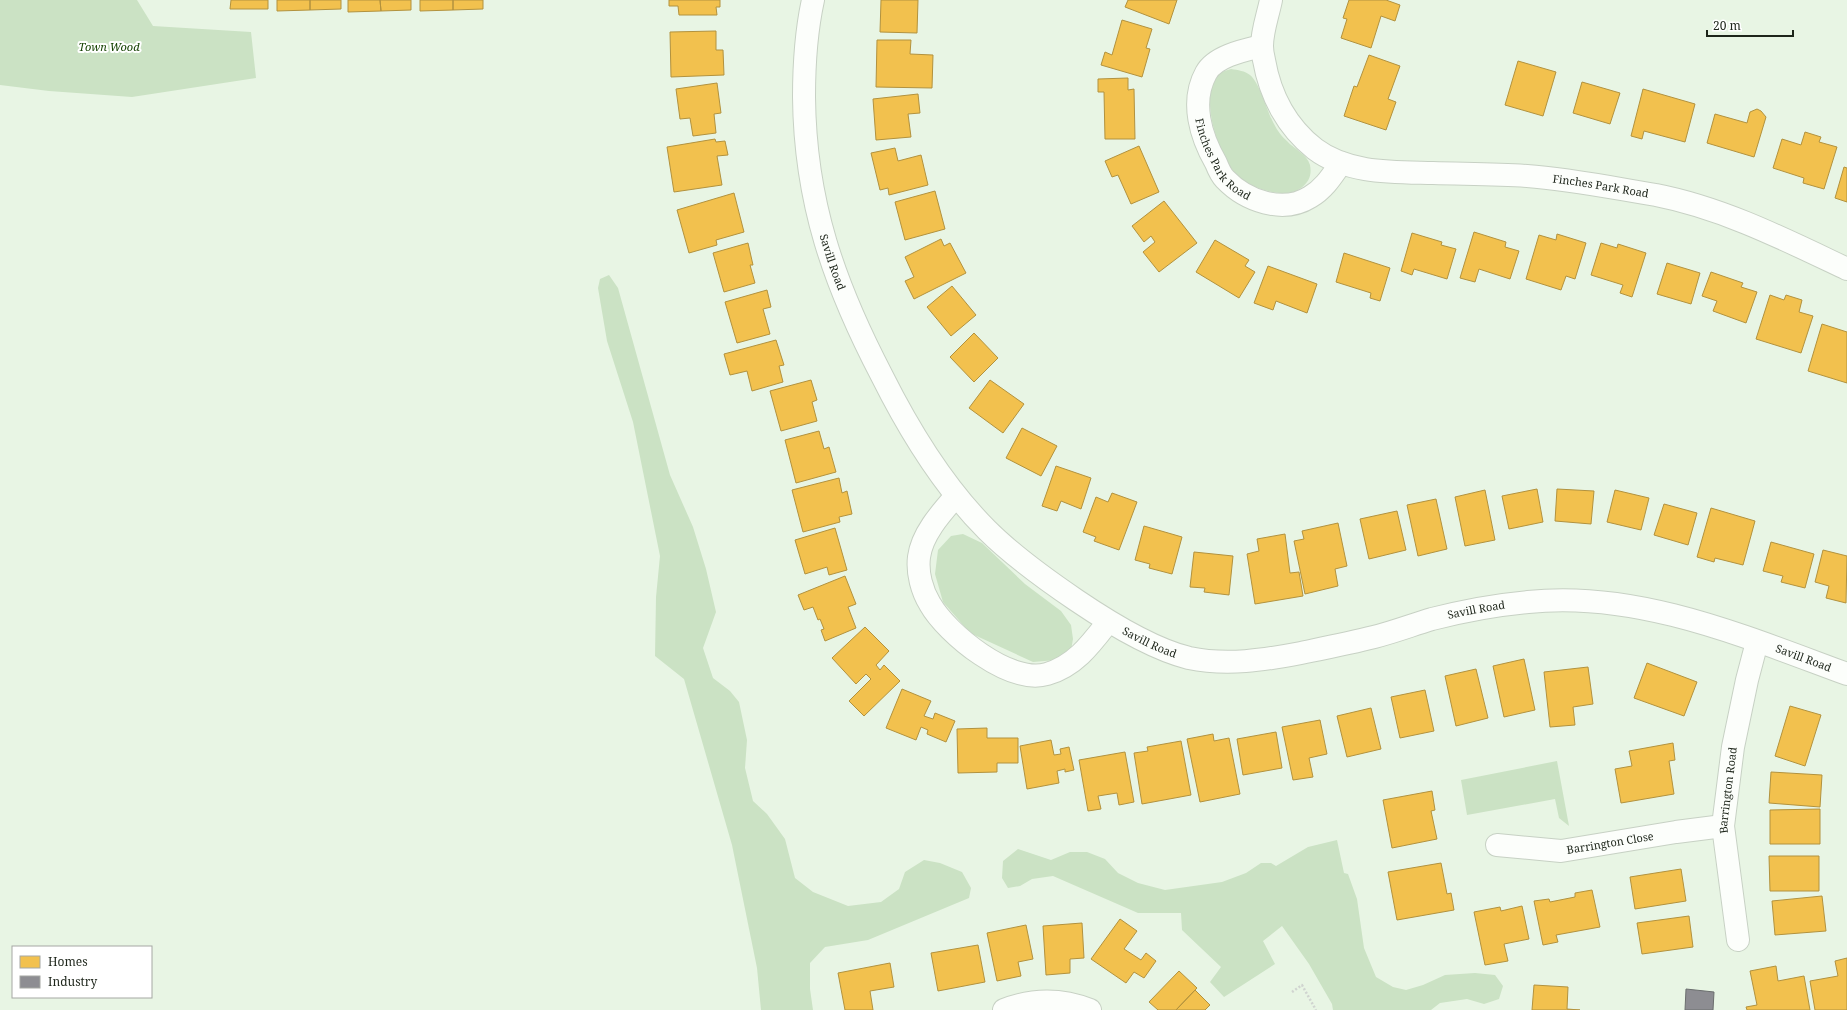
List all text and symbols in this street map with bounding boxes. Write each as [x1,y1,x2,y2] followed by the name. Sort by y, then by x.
[1707,12,1793,38] scale bar
[1713,17,1741,34] text: 20 m
[78,39,140,54] park label: Town Wood
[1192,117,1254,203] street label: Finches Park Road
[1552,170,1650,201] street label: Finches Park Road
[817,232,850,292] street label: Savill Road
[1446,597,1506,622] street label: Savill Road
[1120,623,1179,661] street label: Savill Road
[1774,640,1834,675] street label: Savill Road
[1715,746,1740,835] street label: Barrington Road
[1565,828,1655,857] street label: Barrington Close
[12,946,152,998] legend
[48,953,88,970] text: Homes
[48,973,97,990] text: Industry

